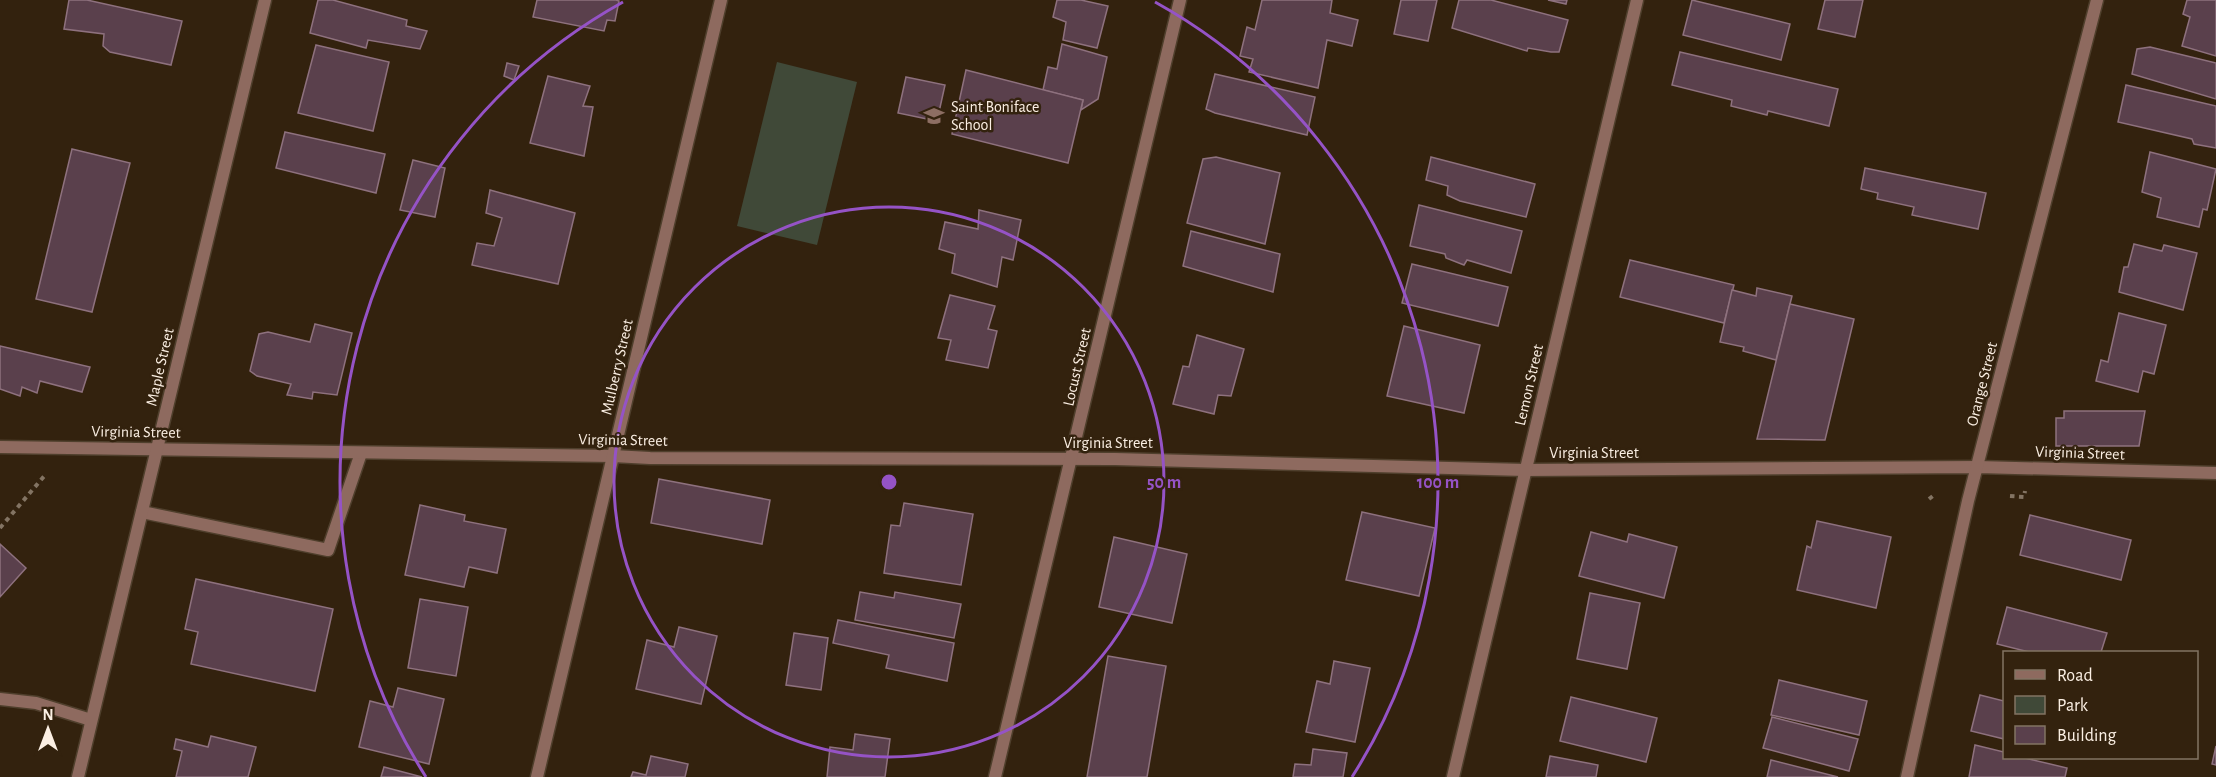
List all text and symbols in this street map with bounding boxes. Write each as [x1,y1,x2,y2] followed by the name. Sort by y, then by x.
[951,99,1039,133] place label: Saint Boniface School
[922,104,946,128] school or university icon: Saint Boniface School
[598,318,637,417] street label: Mulberry Street
[143,326,177,408] street label: Maple Street
[1060,326,1094,408] street label: Locust Street
[1964,340,2000,428] street label: Orange Street
[1512,343,1546,427] street label: Lemon Street
[91,423,181,441] street label: Virginia Street
[578,431,668,449] street label: Virginia Street
[1063,435,1153,451] street label: Virginia Street
[2035,443,2125,463] street label: Virginia Street
[1549,445,1639,461] street label: Virginia Street
[879,472,899,492] centre of rings
[1147,474,1181,492] text: 50 m
[1417,474,1459,492] text: 100 m
[2003,651,2198,759] legend
[2057,667,2093,685] text: Road
[2057,697,2089,715] text: Park
[18,699,78,759] north arrow
[42,707,54,723] text: N
[2057,727,2117,745] text: Building

